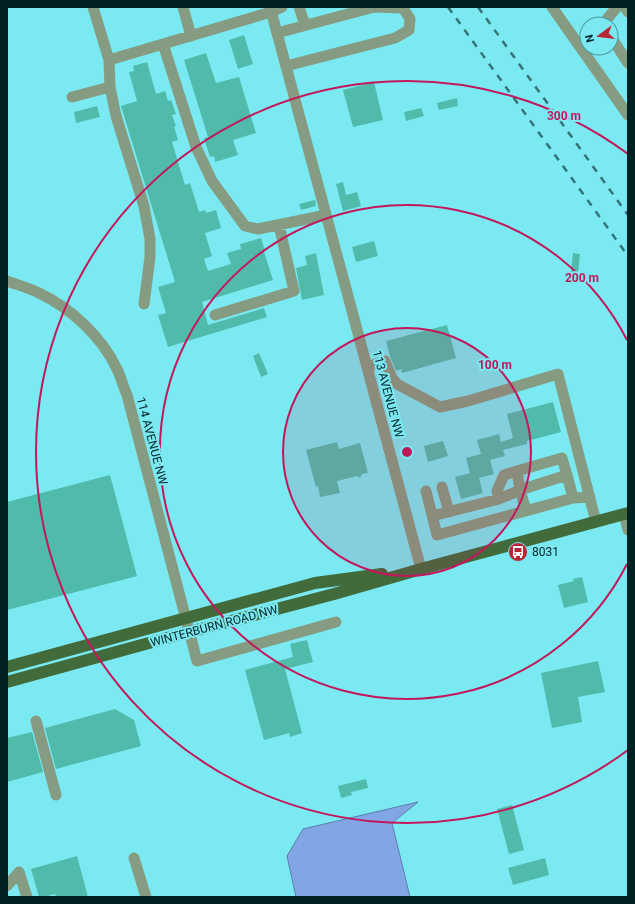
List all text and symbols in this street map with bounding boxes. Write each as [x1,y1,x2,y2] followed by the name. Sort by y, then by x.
[579,16,619,56] north arrow
[582,33,597,44] text: N
[547,109,581,123] text: 300 m
[565,271,599,285] text: 200 m
[370,349,407,440] street label: 113 AVENUE NW
[478,358,512,372] text: 100 m
[134,396,171,487] street label: 114 AVENUE NW
[400,445,414,459] centre of rings
[507,541,529,563] bus stop icon: 8031
[532,545,559,559] place label: 8031
[149,602,280,650] street label: WINTERBURN ROAD NW

